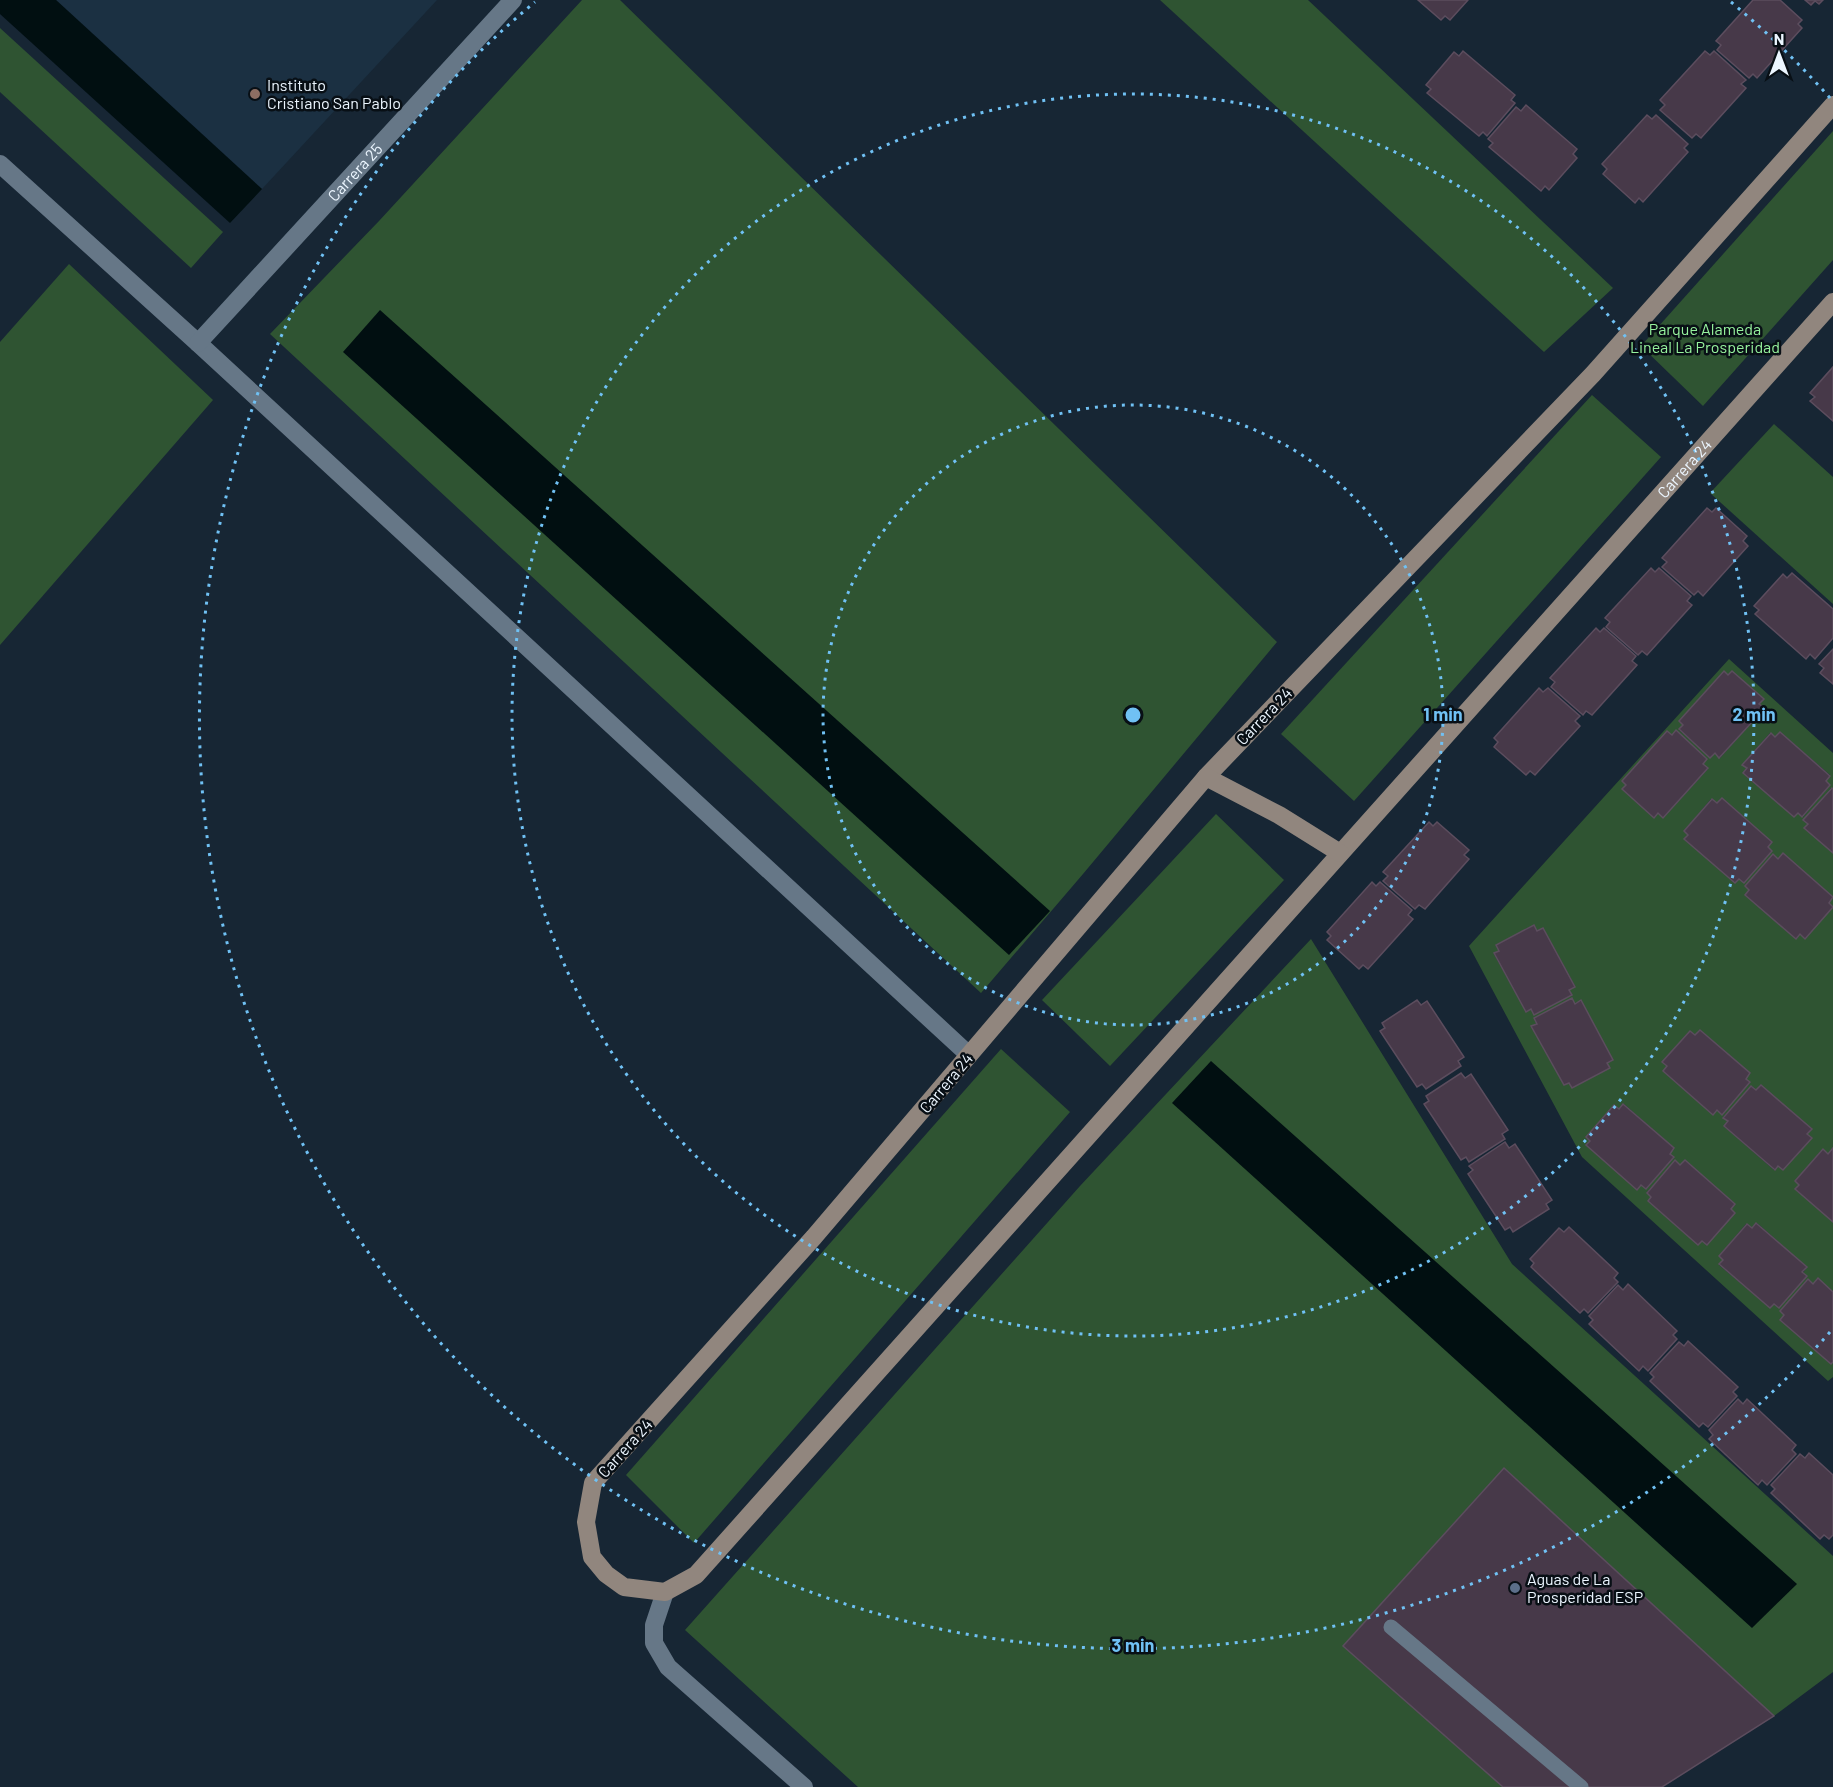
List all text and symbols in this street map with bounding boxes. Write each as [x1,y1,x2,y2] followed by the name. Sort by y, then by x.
[1749,24,1809,84] north arrow
[1774,29,1784,48] text: N
[267,75,401,112] place label: Instituto Cristiano San Pablo
[248,87,262,101] marker: Instituto Cristiano San Pablo
[323,139,386,205] street label: Carrera 25
[1630,319,1780,356] park label: Parque Alameda Lineal La Prosperidad
[1653,435,1715,501] street label: Carrera 24
[1232,683,1296,748] street label: Carrera 24
[1423,703,1463,725] text: 1 min
[1732,703,1776,725] text: 2 min
[1123,705,1143,725] centre of rings
[915,1049,976,1117] street label: Carrera 24
[593,1414,656,1481] street label: Carrera 24
[1527,1569,1643,1606] place label: Aguas de La Prosperidad ESP
[1508,1581,1522,1595] marker: Aguas de La Prosperidad ESP
[1112,1634,1154,1656] text: 3 min

